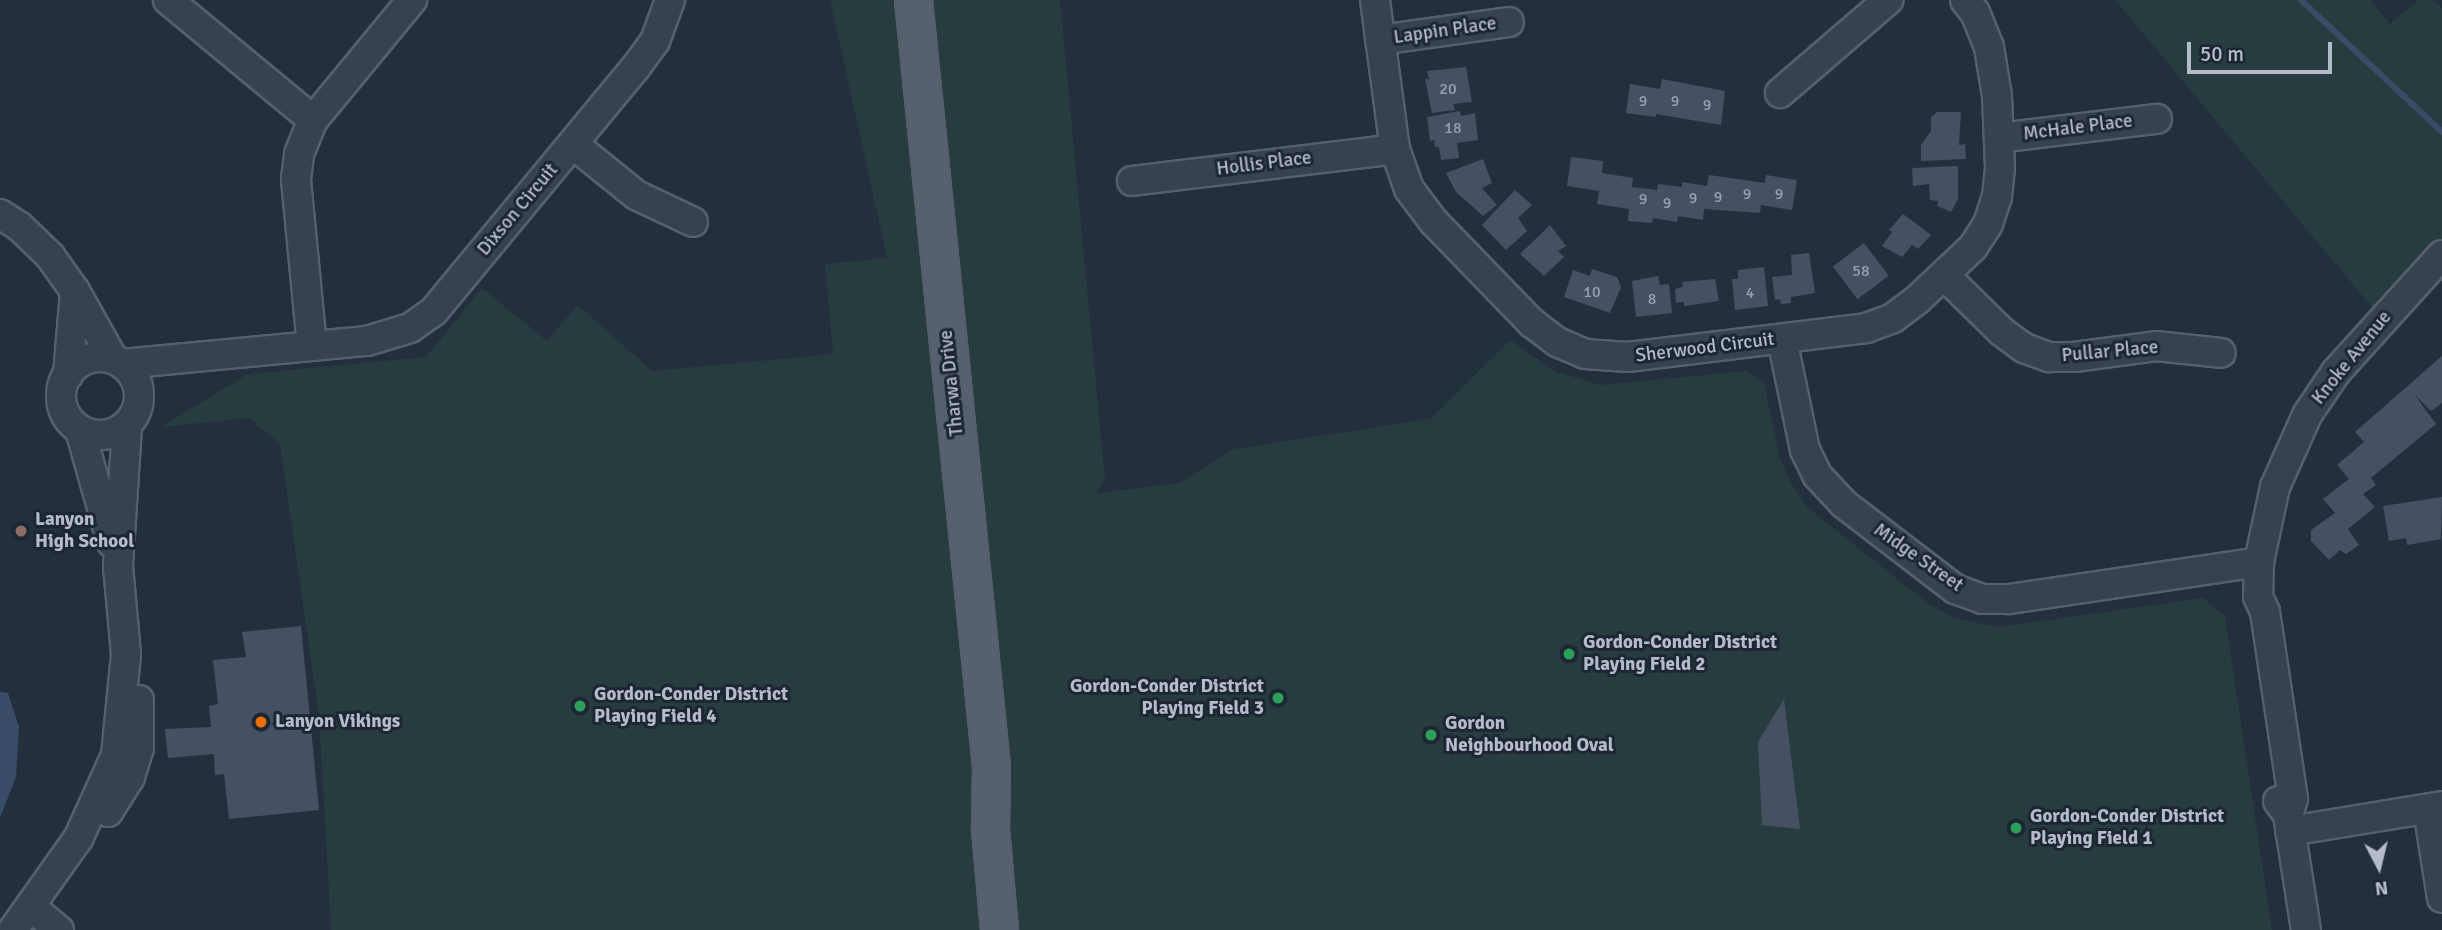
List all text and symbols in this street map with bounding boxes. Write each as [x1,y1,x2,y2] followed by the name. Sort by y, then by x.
[1392,13,1498,49] street label: Lappin Place
[2190,28,2335,72] scale bar
[2200,41,2244,67] text: 50 m
[1439,79,1457,99] house number: 20
[1639,91,1647,111] house number: 9
[1671,91,1679,111] house number: 9
[1703,95,1711,115] house number: 9
[2022,110,2134,146] street label: McHale Place
[1444,118,1462,138] house number: 18
[1215,147,1313,181] street label: Hollis Place
[473,159,563,261] street label: Dixson Circuit
[1743,184,1751,204] house number: 9
[1775,184,1783,204] house number: 9
[1714,187,1722,207] house number: 9
[1689,188,1697,208] house number: 9
[1639,189,1647,209] house number: 9
[1663,193,1671,213] house number: 9
[1852,261,1870,281] house number: 58
[1583,282,1601,302] house number: 10
[1746,283,1754,303] house number: 4
[1648,289,1656,309] house number: 8
[2307,307,2397,409] street label: Knoke Avenue
[1634,328,1776,368] street label: Sherwood Circuit
[935,329,969,437] street label: Tharwa Drive
[2061,336,2159,368] street label: Pullar Place
[35,509,134,553] place label: Lanyon High School
[1869,519,1967,597] street label: Midge Street
[13,523,29,539] marker: Lanyon High School
[1583,632,1777,676] place label: Gordon-Conder District Playing Field 2
[1561,646,1577,662] marker: Gordon-Conder District Playing Field 2
[1070,676,1264,720] place label: Gordon-Conder District Playing Field 3
[594,684,788,728] place label: Gordon-Conder District Playing Field 4
[1270,690,1286,706] marker: Gordon-Conder District Playing Field 3
[572,698,588,714] marker: Gordon-Conder District Playing Field 4
[275,711,400,733] place label: Lanyon Vikings
[1445,713,1614,757] place label: Gordon Neighbourhood Oval
[253,714,269,730] marker: Lanyon Vikings
[1423,727,1439,743] marker: Gordon Neighbourhood Oval
[2030,806,2224,850] place label: Gordon-Conder District Playing Field 1
[2008,820,2024,836] marker: Gordon-Conder District Playing Field 1
[2344,832,2414,902] north arrow
[2374,875,2390,901] text: N

